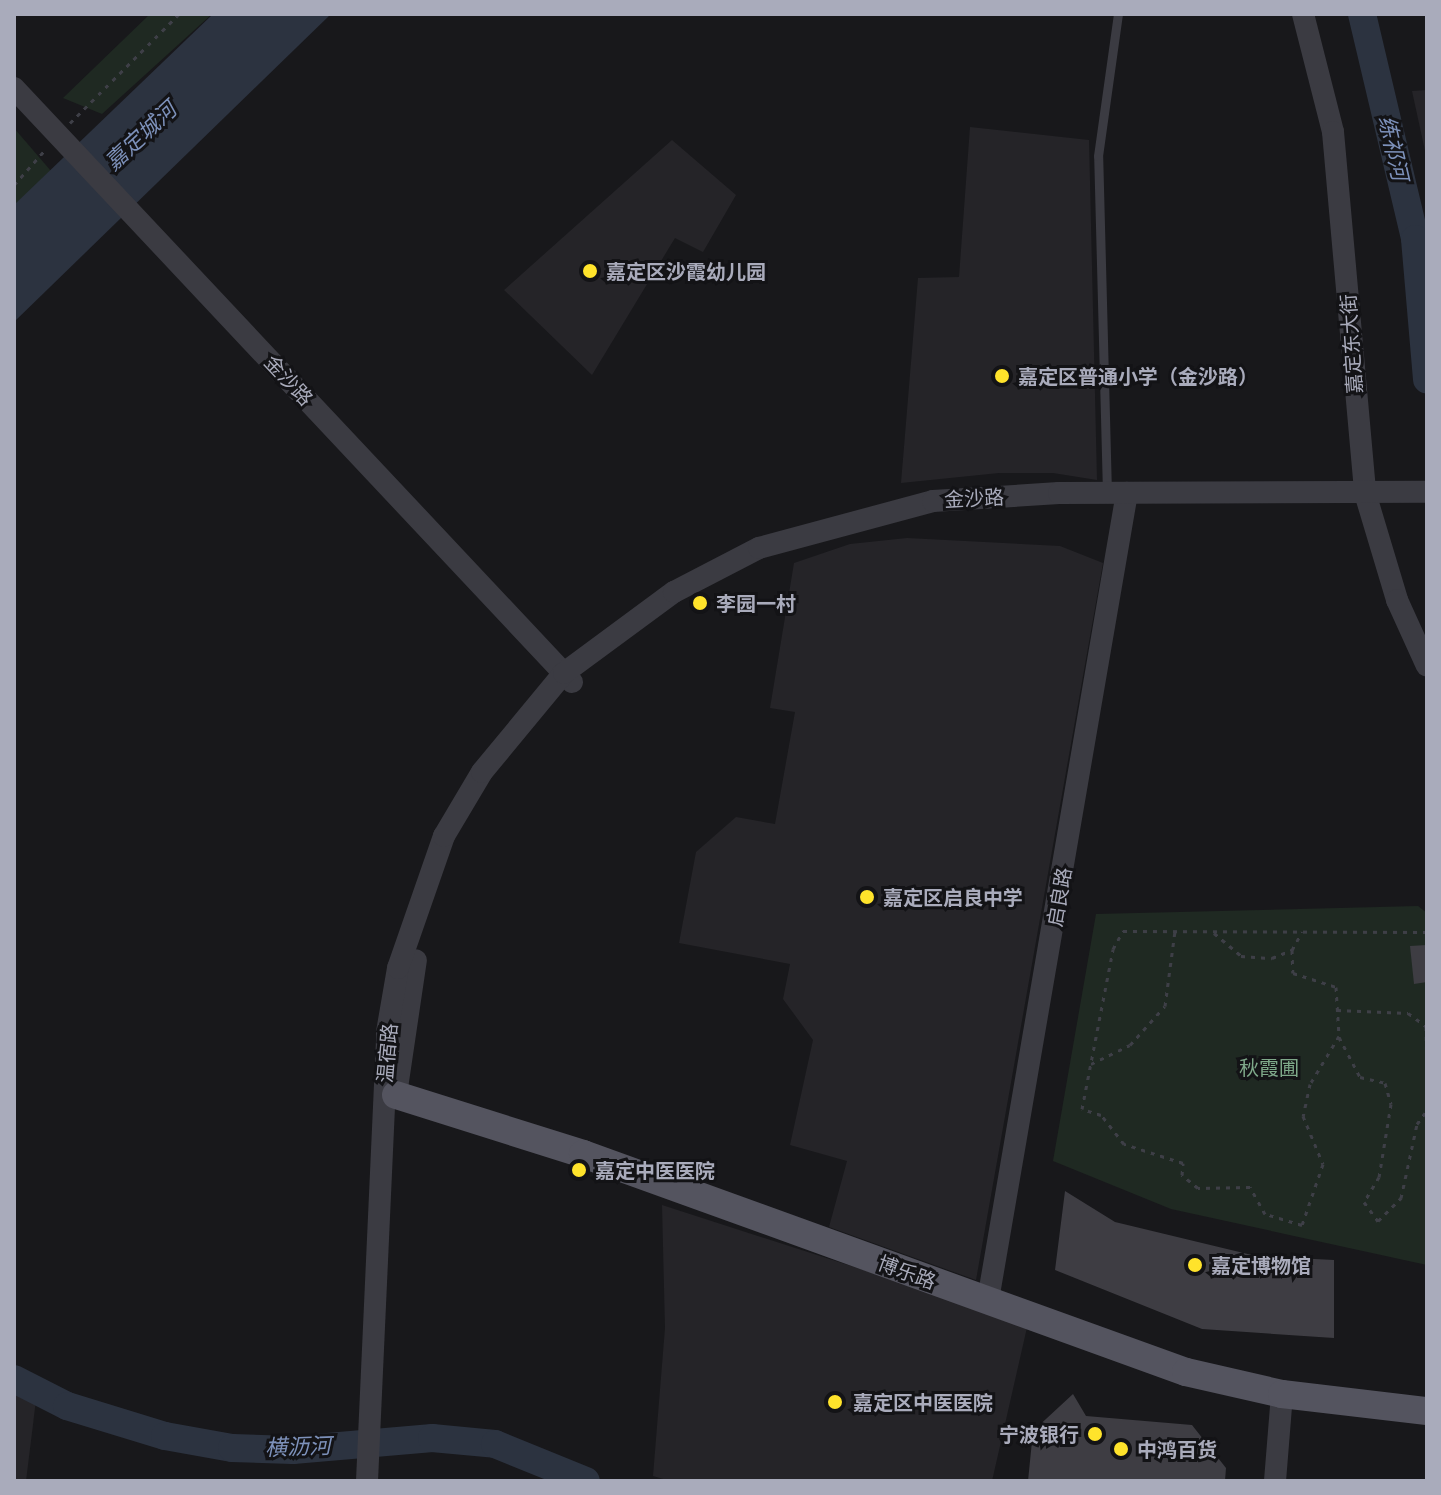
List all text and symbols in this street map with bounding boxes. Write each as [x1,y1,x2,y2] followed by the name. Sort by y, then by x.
[100,96,182,176] water label: 嘉定城河
[1373,113,1413,183] water label: 练祁河
[606,259,766,283] place label: 嘉定区沙霞幼儿园
[581,262,599,280] marker: 嘉定区沙霞幼儿园
[1336,293,1366,395] street label: 嘉定东大街
[260,350,318,410] street label: 金沙路
[1018,364,1258,388] place label: 嘉定区普通小学（金沙路）
[993,367,1011,385] marker: 嘉定区普通小学（金沙路）
[943,484,1005,512] street label: 金沙路
[716,591,796,615] place label: 李园一村
[691,594,709,612] marker: 李园一村
[1042,865,1076,929] street label: 启良路
[883,885,1023,909] place label: 嘉定区启良中学
[858,888,876,906] marker: 嘉定区启良中学
[372,1022,402,1084] street label: 温宿路
[1239,1055,1299,1079] park label: 秋霞圃
[595,1158,715,1182] place label: 嘉定中医医院
[570,1161,588,1179] marker: 嘉定中医医院
[875,1250,939,1294] street label: 博乐路
[1211,1253,1311,1277] place label: 嘉定博物馆
[1186,1256,1204,1274] marker: 嘉定博物馆
[853,1390,993,1414] place label: 嘉定区中医医院
[824,1391,846,1413] marker: 嘉定区中医医院
[999,1422,1079,1446] place label: 宁波银行
[1086,1425,1104,1443] marker: 宁波银行
[265,1433,331,1461] water label: 横沥河
[1137,1437,1217,1461] place label: 中鸿百货
[1112,1440,1130,1458] marker: 中鸿百货

